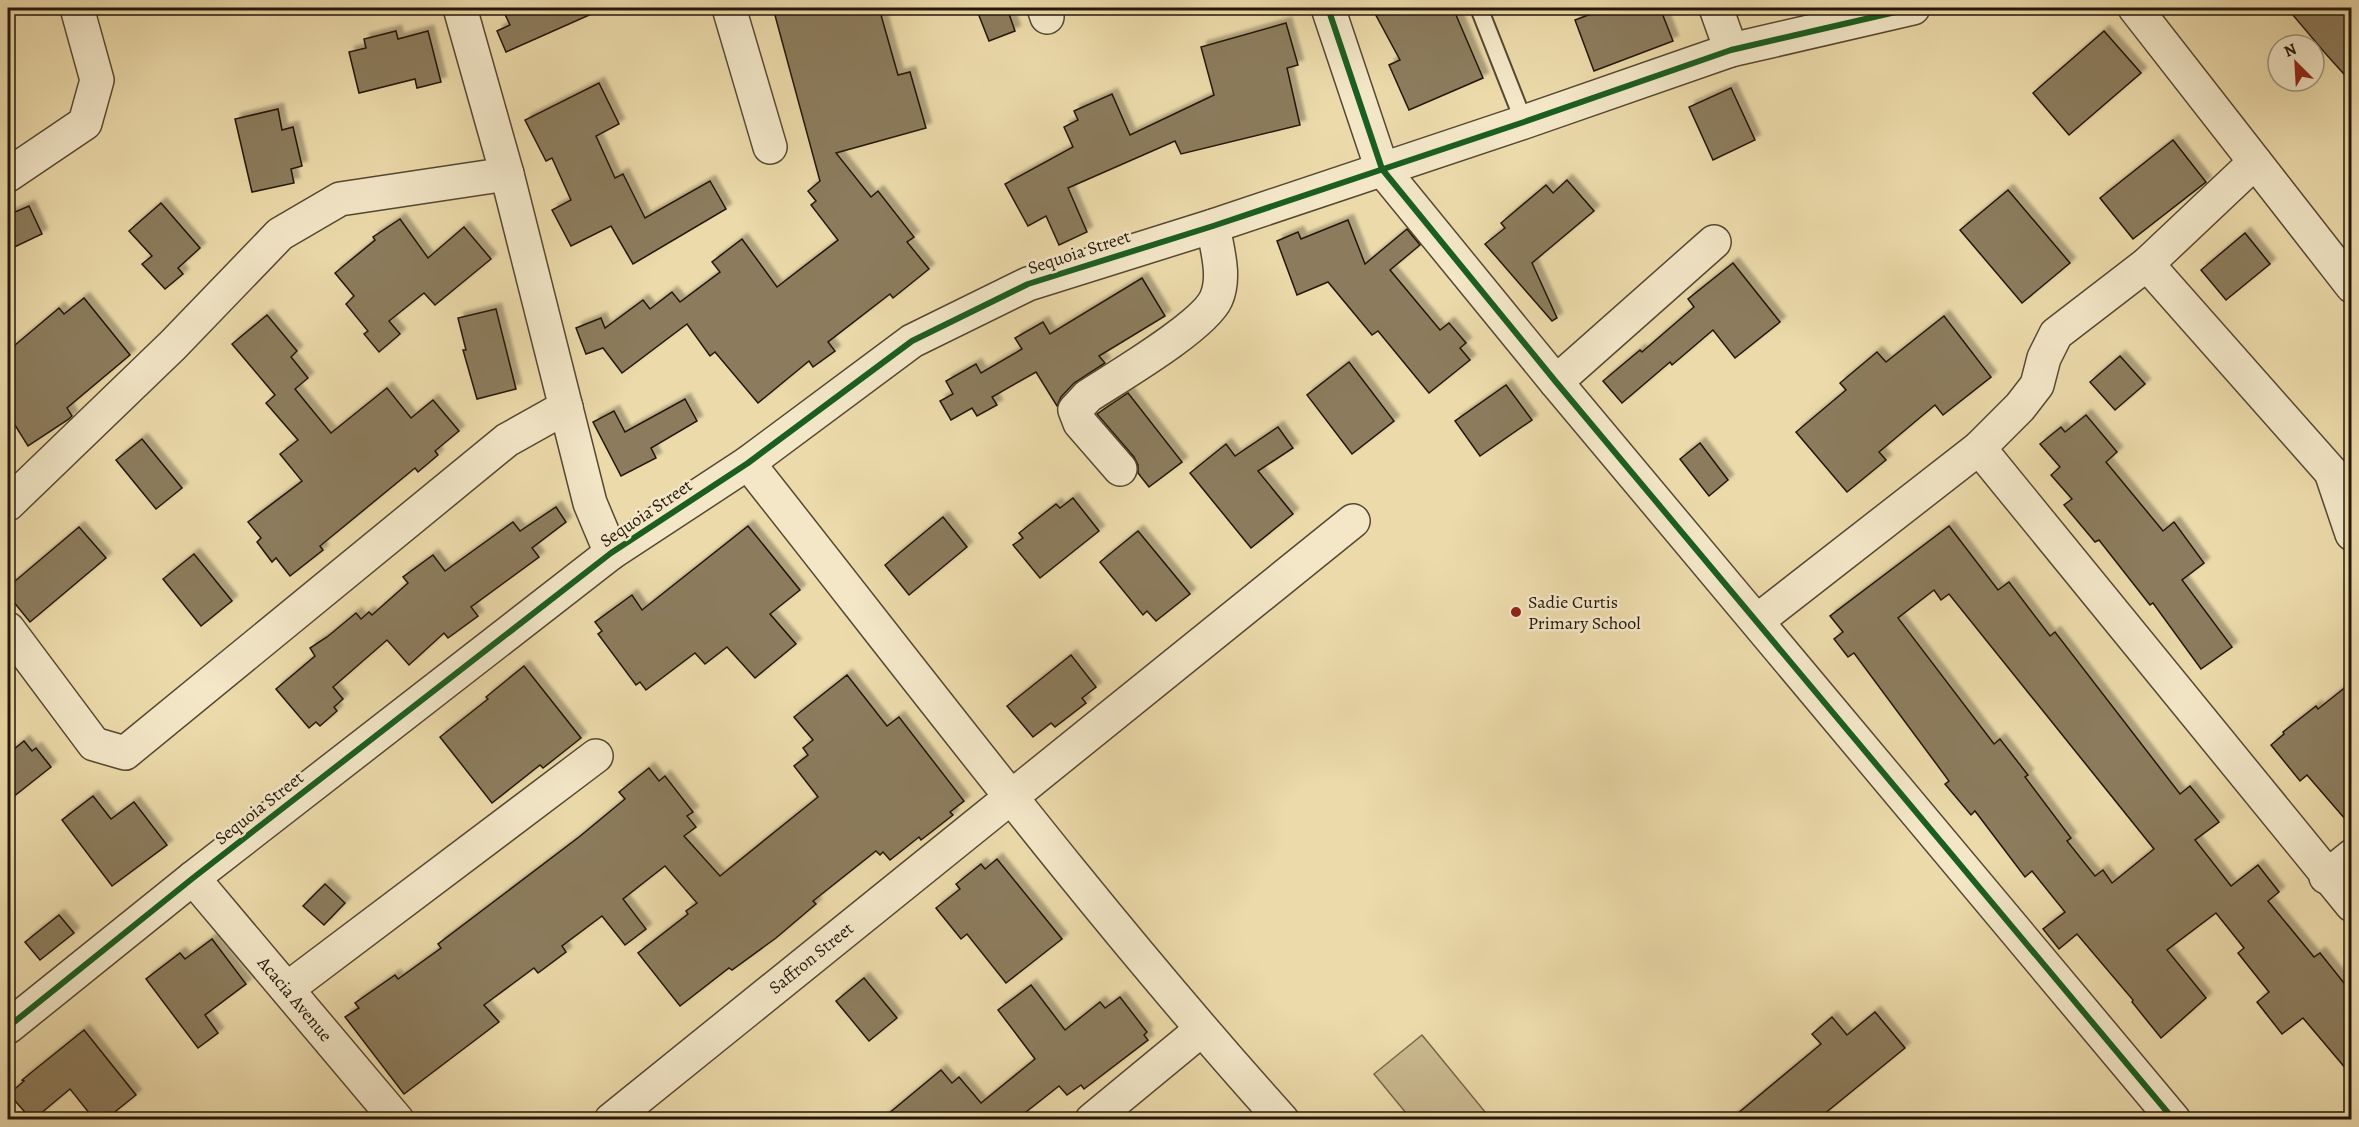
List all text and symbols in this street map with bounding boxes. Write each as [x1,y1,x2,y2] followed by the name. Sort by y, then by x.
[2266,33,2326,93] north arrow
[2281,38,2300,63] text: N
[1025,224,1133,280] street label: Sequoia Street
[595,473,697,553] street label: Sequoia Street
[1528,590,1641,635] place label: Sadie Curtis Primary School
[1509,605,1523,619] marker: Sadie Curtis Primary School
[210,766,308,850] street label: Sequoia Street
[764,916,858,1000] street label: Saffron Street
[252,951,338,1047] street label: Acacia Avenue

